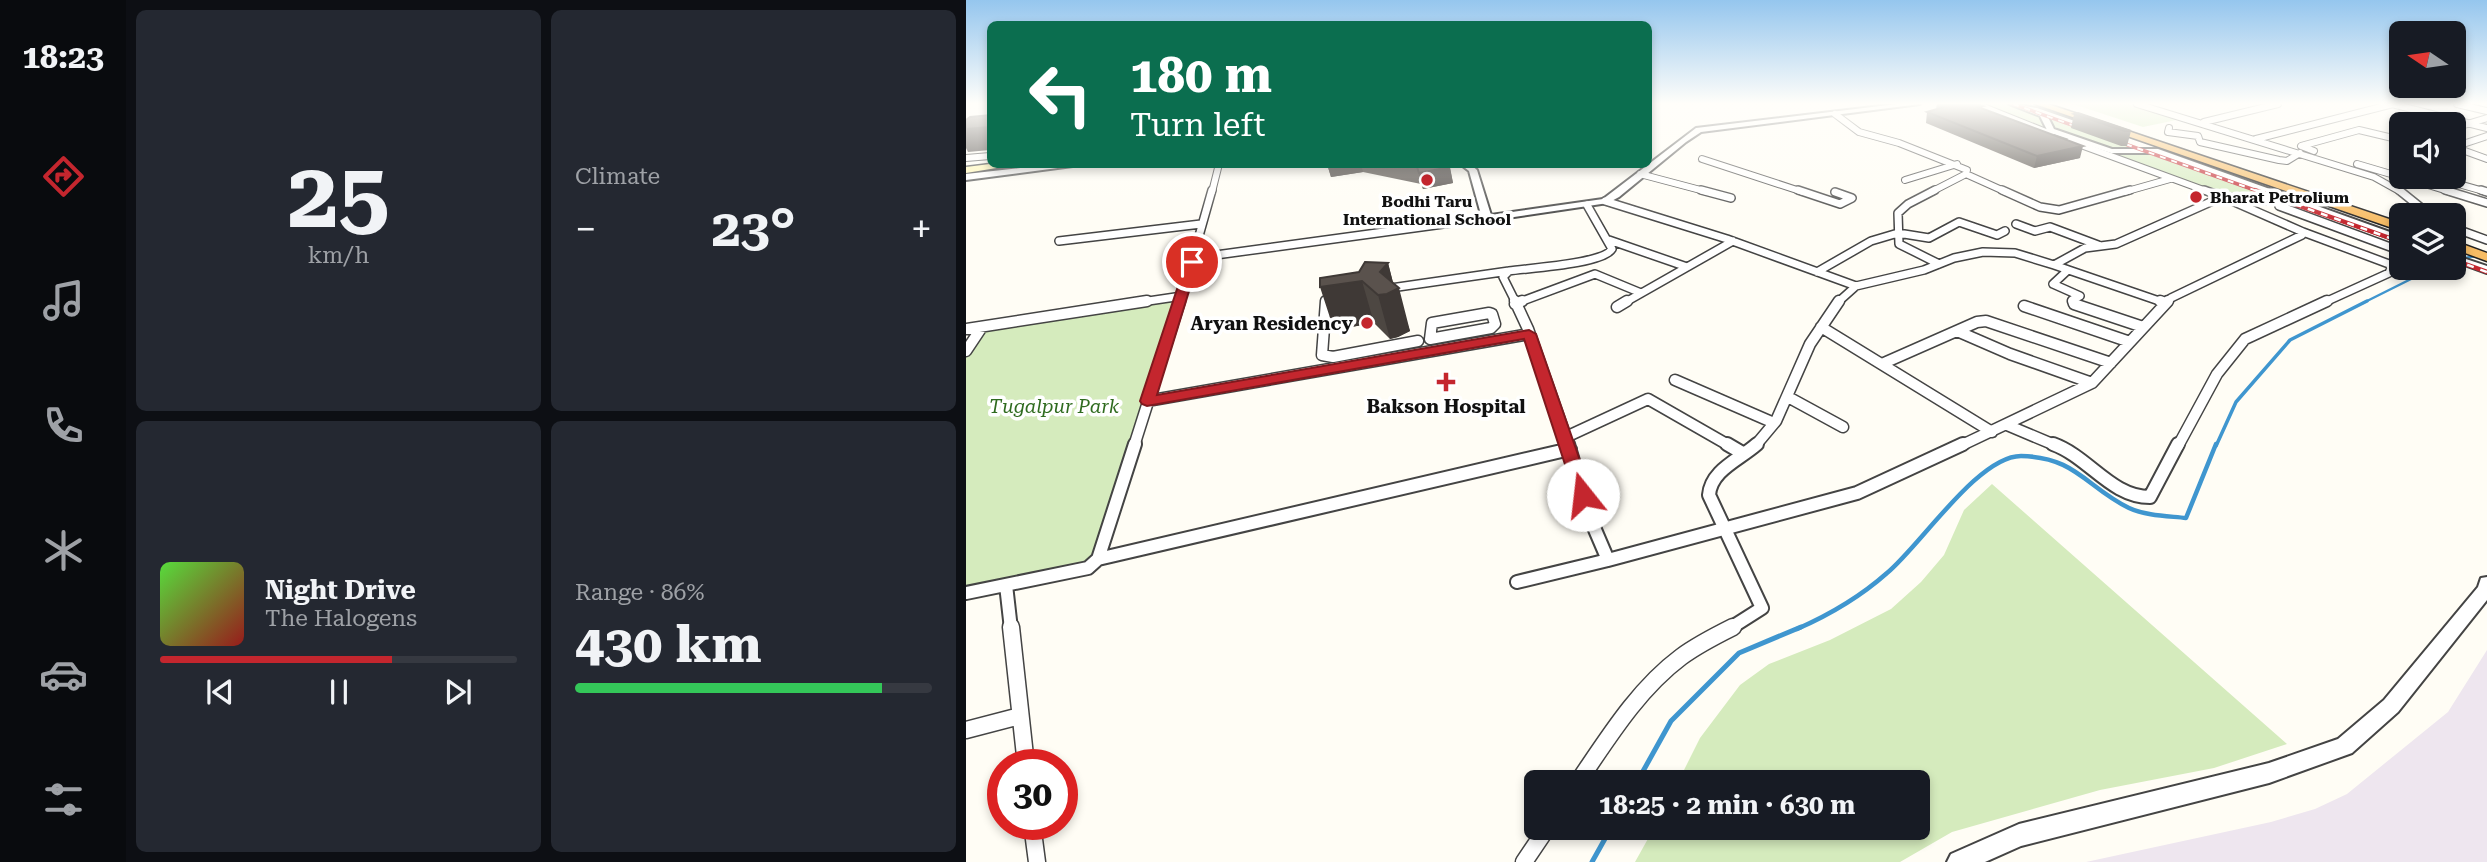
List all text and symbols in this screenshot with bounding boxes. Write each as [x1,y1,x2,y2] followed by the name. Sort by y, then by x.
[2389,21,2466,98] north arrow
[2389,21,2466,280] map controls
[22,38,104,76] text: 18:23
[1130,47,1272,104] text: 180 m
[1015,49,1106,140] icon: left
[1130,106,1265,144] text: Turn left
[2389,112,2466,189] button: sound
[288,143,389,249] text: 25
[39,152,88,201] icon: directions
[575,163,660,190] text: Climate
[1419,172,1435,188] marker: Bodhi Taru International School
[2210,188,2350,207] place label: Bharat Petrolium
[2188,189,2204,205] marker: Bharat Petrolium
[1343,192,1512,229] place label: Bodhi Taru International School
[711,198,796,259] text: 23°
[2389,203,2466,280] button: layers
[575,207,596,251] text: −
[911,207,932,251] text: +
[1162,232,1222,292] pin
[308,242,369,269] text: km/h
[1173,243,1211,281] icon: arrive
[39,276,88,325] icon: music
[1191,312,1354,335] place label: Aryan Residency
[1359,315,1375,331] marker: Aryan Residency
[1436,372,1456,392] marker: Bakson Hospital
[989,395,1120,418] park label: Tugalpur Park
[1366,395,1526,418] place label: Bakson Hospital
[39,401,88,450] icon: phone
[1546,458,1620,532] position arrow
[39,526,88,575] icon: climate
[265,575,416,605] text: Night Drive
[575,579,704,606] text: Range · 86%
[265,605,417,632] text: The Halogens
[575,614,762,675] text: 430 km
[39,650,88,699] icon: car
[201,673,239,711] icon: previous
[320,673,358,711] icon: pause
[439,673,477,711] icon: next
[987,749,1078,840] speed limit sign: 30
[39,775,88,824] icon: filters
[1599,790,1855,820] text: 18:25 · 2 min · 630 m

